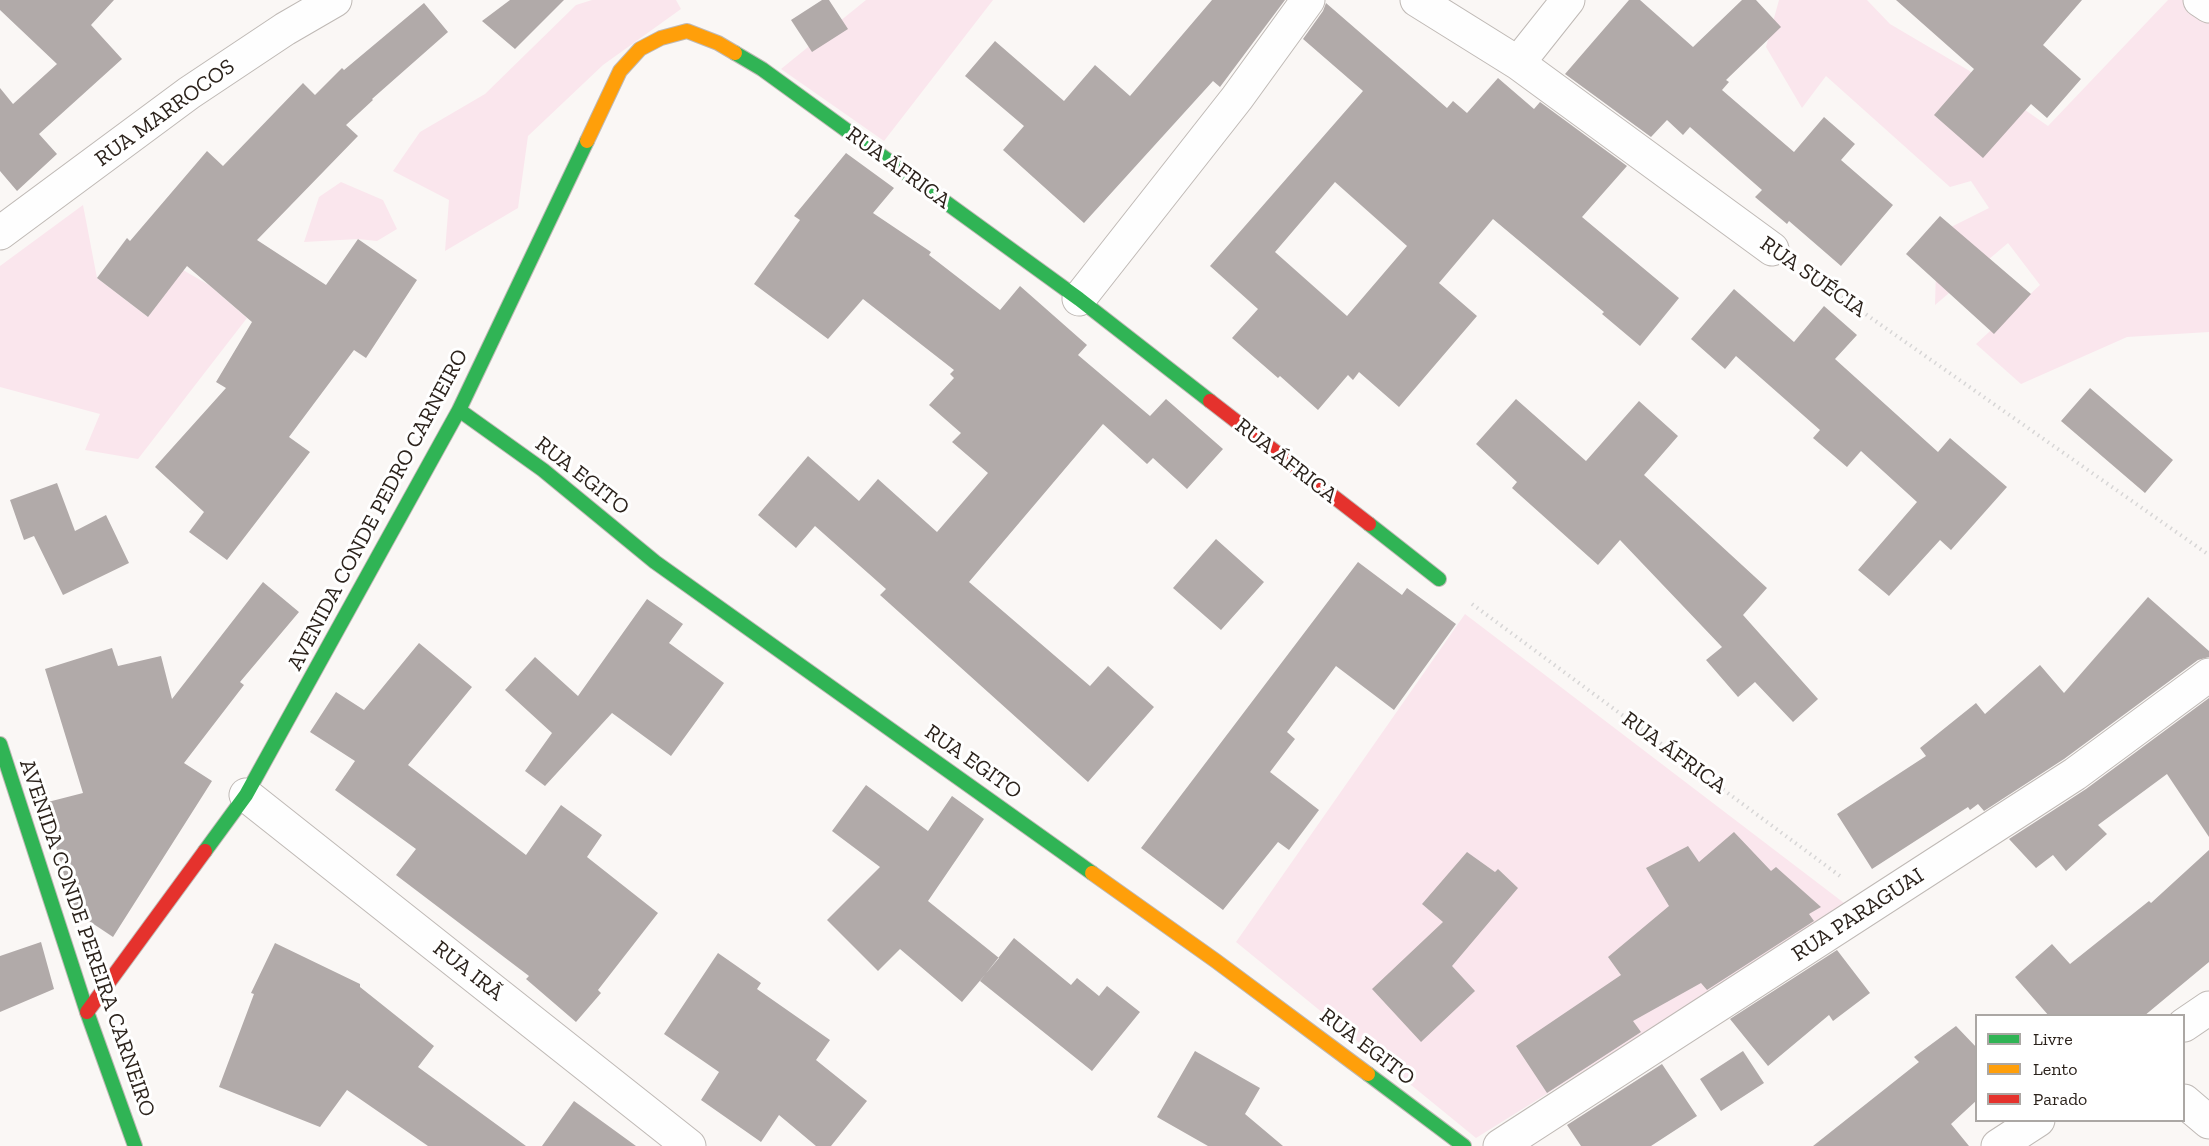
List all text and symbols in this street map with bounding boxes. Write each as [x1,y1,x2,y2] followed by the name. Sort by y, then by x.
[90,54,240,172] street label: RUA MARROCOS
[841,121,955,215] street label: RUA ÁFRICA
[1755,231,1871,323] street label: RUA SUÉCIA
[282,345,474,675] street label: AVENIDA CONDE PEDRO CARNEIRO
[1230,413,1342,509] street label: RUA ÁFRICA
[530,431,634,521] street label: RUA EGITO
[1617,706,1731,800] street label: RUA ÁFRICA
[919,719,1027,805] street label: RUA EGITO
[13,756,161,1120] street label: AVENIDA CONDE PEREIRA CARNEIRO
[1787,863,1929,967] street label: RUA PARAGUAI
[427,935,509,1007] street label: RUA IRÃ
[1314,1003,1420,1091] street label: RUA EGITO
[1975,1014,2185,1122] legend
[2033,1028,2073,1050] text: Livre
[2033,1058,2078,1080] text: Lento
[2033,1088,2087,1110] text: Parado

